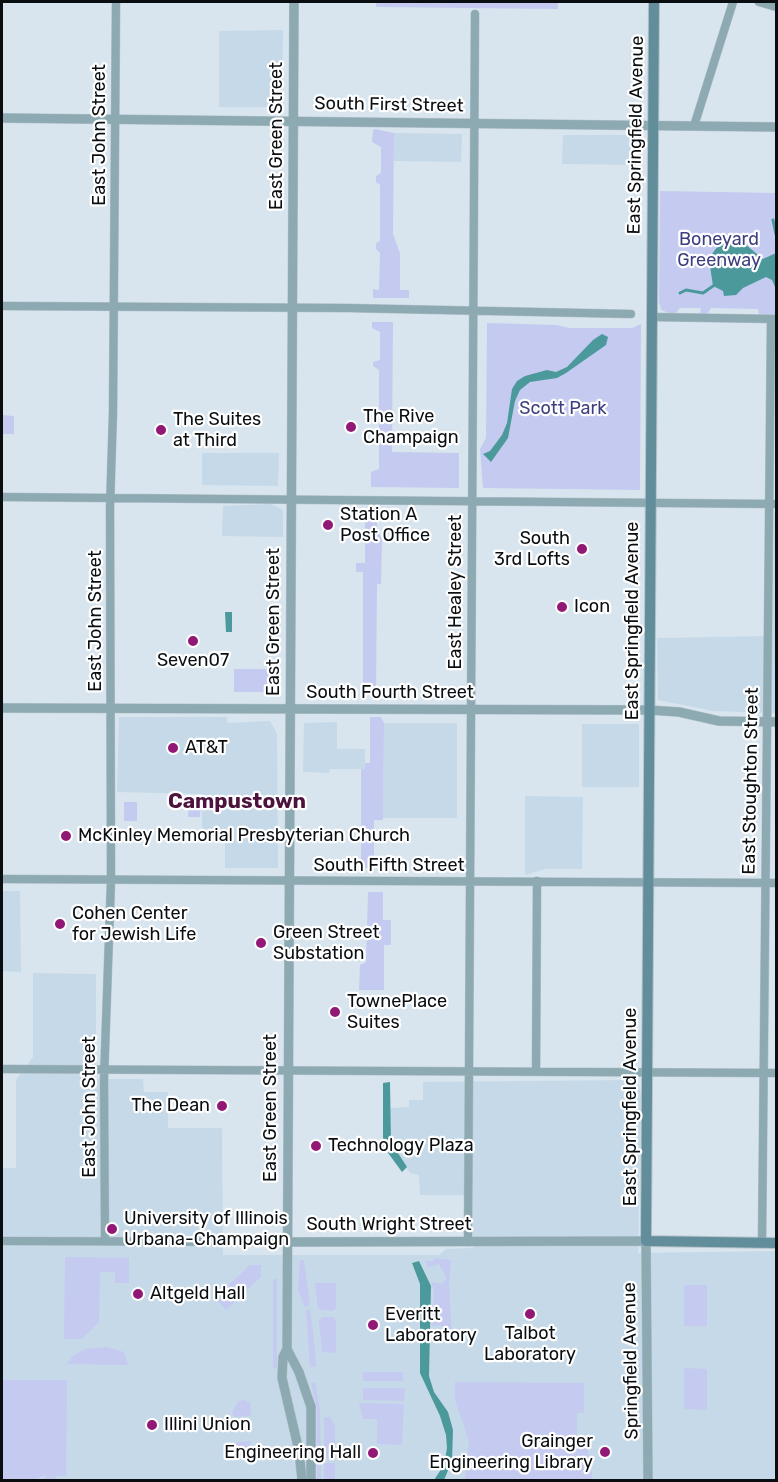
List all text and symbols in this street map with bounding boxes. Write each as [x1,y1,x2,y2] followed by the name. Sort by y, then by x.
[623,35,649,235] street label: East Springfield Avenue
[266,62,288,210] street label: East Green Street
[89,64,111,206] street label: East John Street
[314,93,464,117] street label: South First Street
[677,229,761,272] park label: Boneyard Greenway
[519,398,607,420] park label: Scott Park
[363,406,459,448] place label: The Rive Champaign
[173,409,261,452] place label: The Suites at Third
[344,420,358,434] marker: The Rive Champaign
[154,423,168,437] marker: The Suites at Third
[340,504,430,546] place label: Station A Post Office
[445,515,467,669] street label: East Healey Street
[321,518,335,532] marker: Station A Post Office
[622,522,644,720] street label: East Springfield Avenue
[494,528,570,570] place label: South 3rd Lofts
[575,542,589,556] marker: South 3rd Lofts
[263,548,285,696] street label: East Green Street
[85,550,107,692] street label: East John Street
[574,596,610,618] place label: Icon
[555,600,569,614] marker: Icon
[186,634,200,648] marker: Seven07
[157,650,229,672] place label: Seven07
[306,682,474,704] street label: South Fourth Street
[739,687,763,875] street label: East Stoughton Street
[185,737,228,759] place label: AT&T
[166,741,180,755] marker: AT&T
[168,789,306,815] district label: Campustown
[78,825,410,847] place label: McKinley Memorial Presbyterian Church
[59,829,73,843] marker: McKinley Memorial Presbyterian Church
[313,855,465,877] street label: South Fifth Street
[72,903,196,946] place label: Cohen Center for Jewish Life
[53,917,67,931] marker: Cohen Center for Jewish Life
[273,922,379,964] place label: Green Street Substation
[254,936,268,950] marker: Green Street Substation
[347,991,447,1034] place label: TownePlace Suites
[328,1005,342,1019] marker: TownePlace Suites
[620,1008,642,1206] street label: East Springfield Avenue
[260,1034,282,1182] street label: East Green Street
[79,1036,101,1178] street label: East John Street
[131,1095,210,1117] place label: The Dean
[215,1099,229,1113] marker: The Dean
[328,1135,474,1157] place label: Technology Plaza
[309,1139,323,1153] marker: Technology Plaza
[124,1208,289,1250] place label: University of Illinois Urbana-Champaign
[306,1214,472,1236] street label: South Wright Street
[105,1222,119,1236] marker: University of Illinois Urbana-Champaign
[619,1282,643,1440] street label: Springfield Avenue
[150,1283,245,1305] place label: Altgeld Hall
[131,1287,145,1301] marker: Altgeld Hall
[385,1304,477,1346] place label: Everitt Laboratory
[523,1307,537,1321] marker: Talbot Laboratory
[366,1318,380,1332] marker: Everitt Laboratory
[484,1323,576,1366] place label: Talbot Laboratory
[164,1414,251,1436] place label: Illini Union
[145,1418,159,1432] marker: Illini Union
[429,1431,593,1474] place label: Grainger Engineering Library
[224,1442,361,1464] place label: Engineering Hall
[598,1445,612,1459] marker: Grainger Engineering Library
[366,1446,380,1460] marker: Engineering Hall

